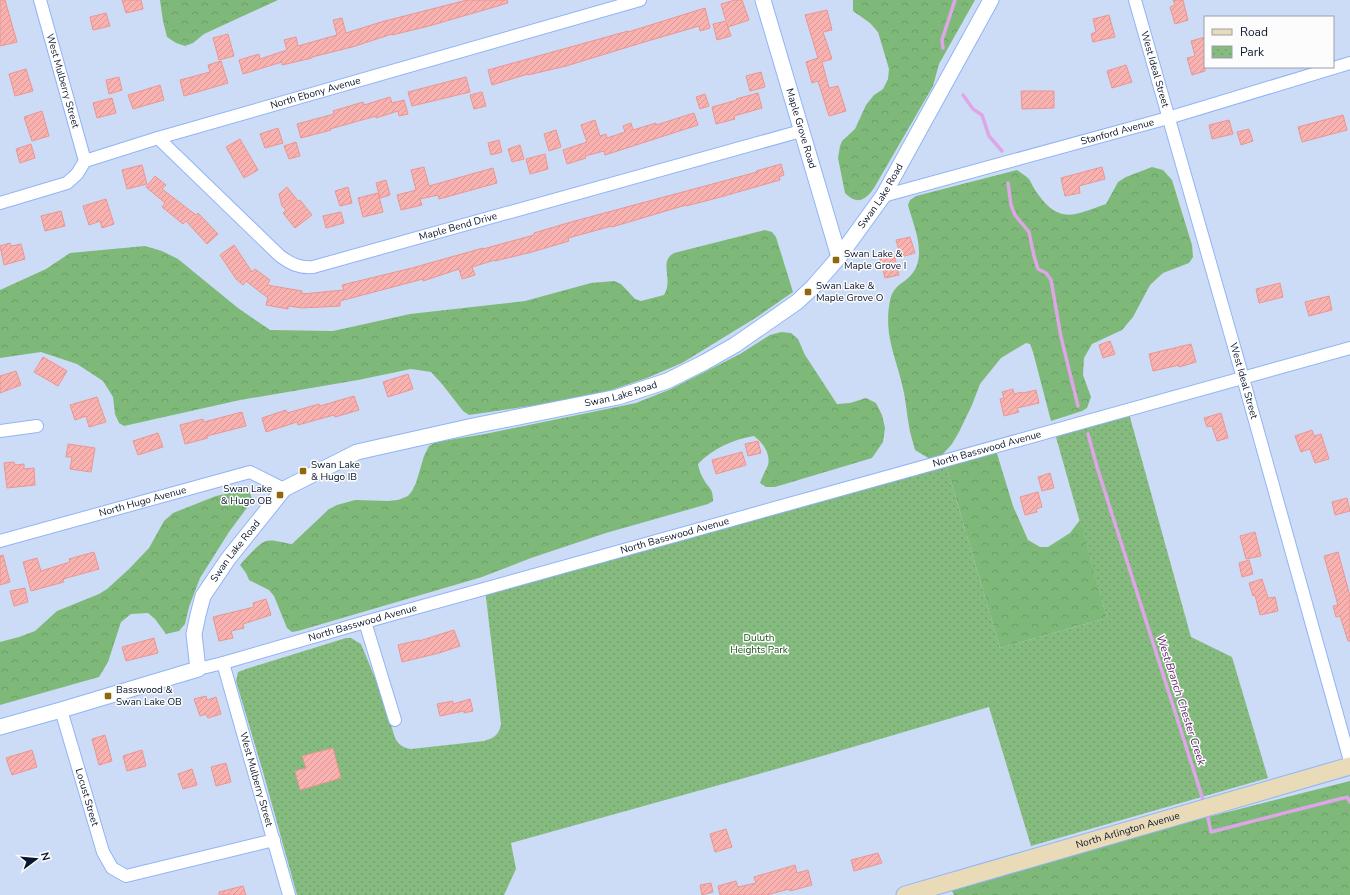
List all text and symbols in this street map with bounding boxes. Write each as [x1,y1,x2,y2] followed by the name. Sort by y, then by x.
[1204,16,1334,68] legend
[1240,24,1268,40] text: Road
[1137,30,1172,109] street label: West Ideal Street
[43,32,83,130] street label: West Mulberry Street
[1240,44,1265,60] text: Park
[269,73,362,112] street label: North Ebony Avenue
[783,87,820,170] street label: Maple Grove Road
[1079,115,1156,149] street label: Stanford Avenue
[855,161,907,232] street label: Swan Lake Road
[417,209,499,244] street label: Maple Bend Drive
[844,247,906,273] place label: Swan Lake & Maple Grove I
[831,255,841,265] marker: Swan Lake & Maple Grove I
[816,279,884,305] place label: Swan Lake & Maple Grove O
[803,287,813,297] marker: Swan Lake & Maple Grove O
[1226,341,1261,421] street label: West Ideal Street
[583,378,659,411] street label: Swan Lake Road
[931,427,1043,471] street label: North Basswood Avenue
[311,458,360,484] place label: Swan Lake & Hugo IB
[298,466,308,476] marker: Swan Lake & Hugo IB
[221,482,272,508] place label: Swan Lake & Hugo OB
[97,483,188,520] street label: North Hugo Avenue
[275,490,285,500] marker: Swan Lake & Hugo OB
[619,514,731,558] street label: North Basswood Avenue
[207,517,264,585] street label: Swan Lake Road
[307,601,418,645] street label: North Basswood Avenue
[730,631,789,657] park label: Duluth Heights Park
[1153,633,1209,768] water label: West Branch Chester Creek
[116,683,182,709] place label: Basswood & Swan Lake OB
[103,691,113,701] marker: Basswood & Swan Lake OB
[236,731,276,829] street label: West Mulberry Street
[72,767,102,828] street label: Locust Street
[1074,809,1181,852] street label: North Arlington Avenue
[16,839,56,879] north arrow
[37,850,53,862] text: N

